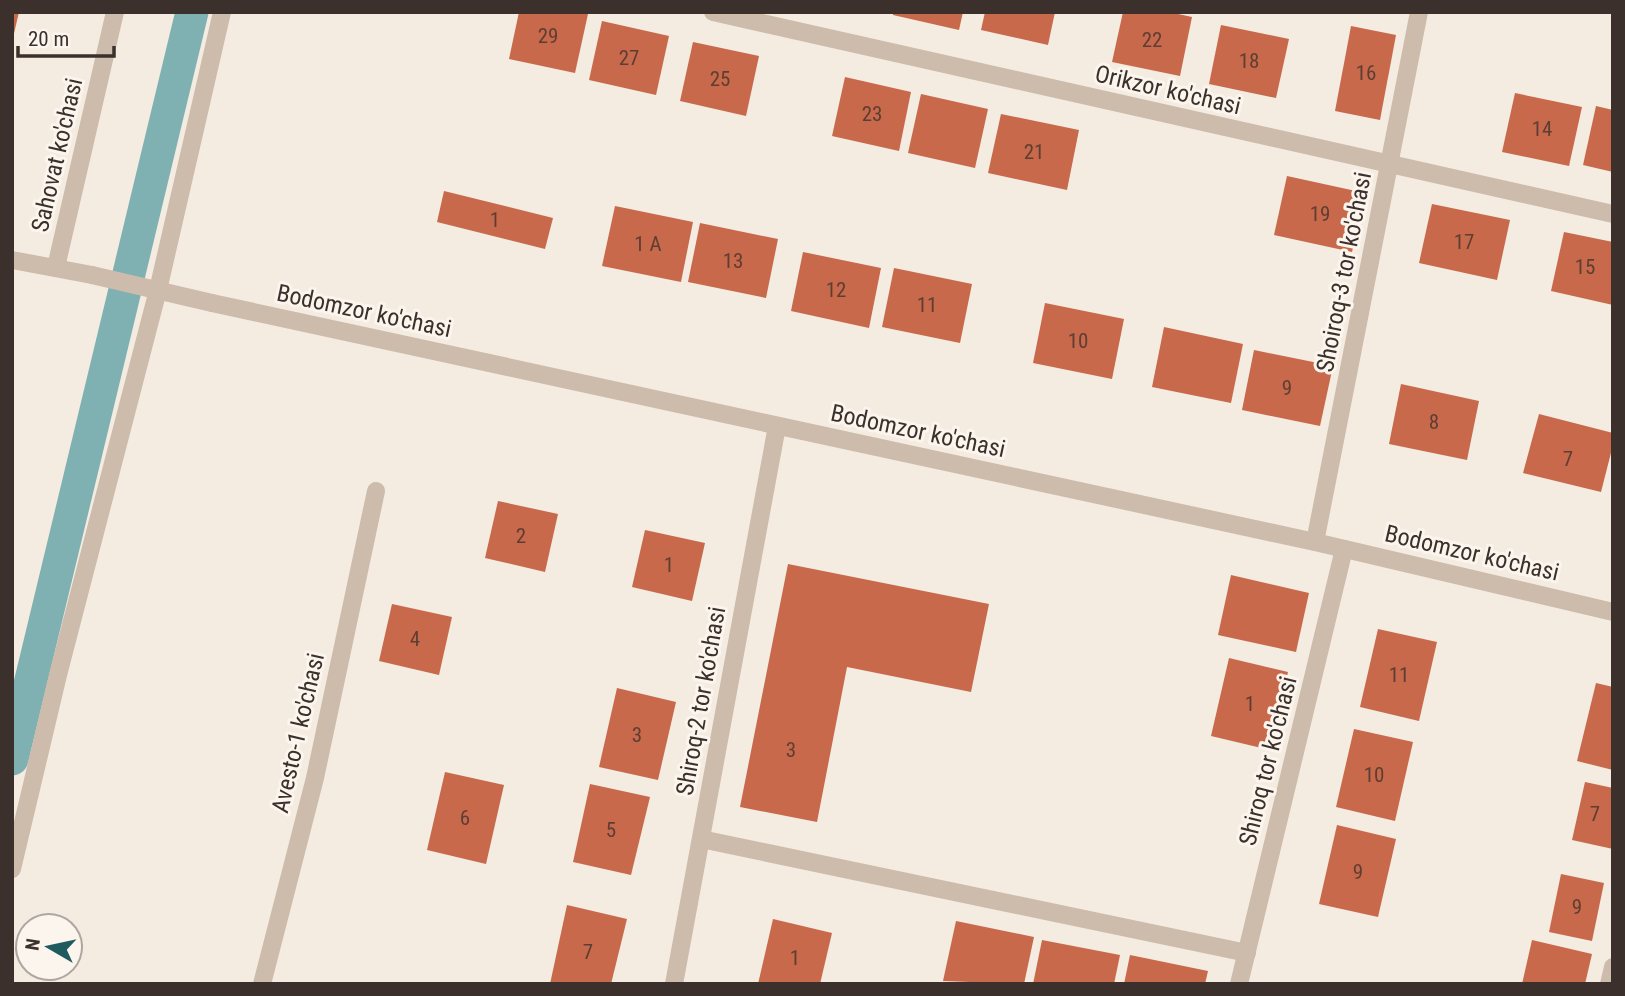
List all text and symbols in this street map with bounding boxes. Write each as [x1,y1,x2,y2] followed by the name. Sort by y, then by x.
[18,14,114,58] scale bar
[538,24,558,48] house number: 29
[28,27,69,51] text: 20 m
[1142,28,1162,52] house number: 22
[619,46,639,70] house number: 27
[1239,49,1259,73] house number: 18
[1092,60,1244,120] street label: Orikzor ko'chasi
[1356,61,1376,85] house number: 16
[710,67,730,91] house number: 25
[26,75,88,235] street label: Sahovat ko'chasi
[862,102,882,126] house number: 23
[1532,117,1552,141] house number: 14
[1024,140,1044,164] house number: 21
[1311,170,1377,374] street label: Shoiroq-3 tor ko'chasi
[1310,202,1330,226] house number: 19
[490,208,500,232] house number: 1
[1454,230,1474,254] house number: 17
[634,232,662,256] house number: 1 А
[723,249,743,273] house number: 13
[1575,255,1595,279] house number: 15
[826,278,846,302] house number: 12
[274,279,454,343] street label: Bodomzor ko'chasi
[917,293,937,317] house number: 11
[1068,329,1088,353] house number: 10
[1282,376,1292,400] house number: 9
[828,399,1008,463] street label: Bodomzor ko'chasi
[1429,410,1439,434] house number: 8
[1563,447,1573,471] house number: 7
[1382,519,1562,587] street label: Bodomzor ko'chasi
[516,524,526,548] house number: 2
[664,553,674,577] house number: 1
[671,604,731,798] street label: Shiroq-2 tor ko'chasi
[410,627,420,651] house number: 4
[266,650,330,816] street label: Avesto-1 ko'chasi
[1389,663,1409,687] house number: 11
[1233,674,1303,848] street label: Shiroq tor ko'chasi
[1245,692,1255,716] house number: 1
[632,723,642,747] house number: 3
[786,738,796,762] house number: 3
[1364,763,1384,787] house number: 10
[1590,802,1600,826] house number: 7
[460,806,470,830] house number: 6
[606,818,616,842] house number: 5
[1353,860,1363,884] house number: 9
[1572,895,1582,919] house number: 9
[14,912,84,982] north arrow
[20,937,45,952] text: N
[583,940,593,964] house number: 7
[790,946,800,970] house number: 1

